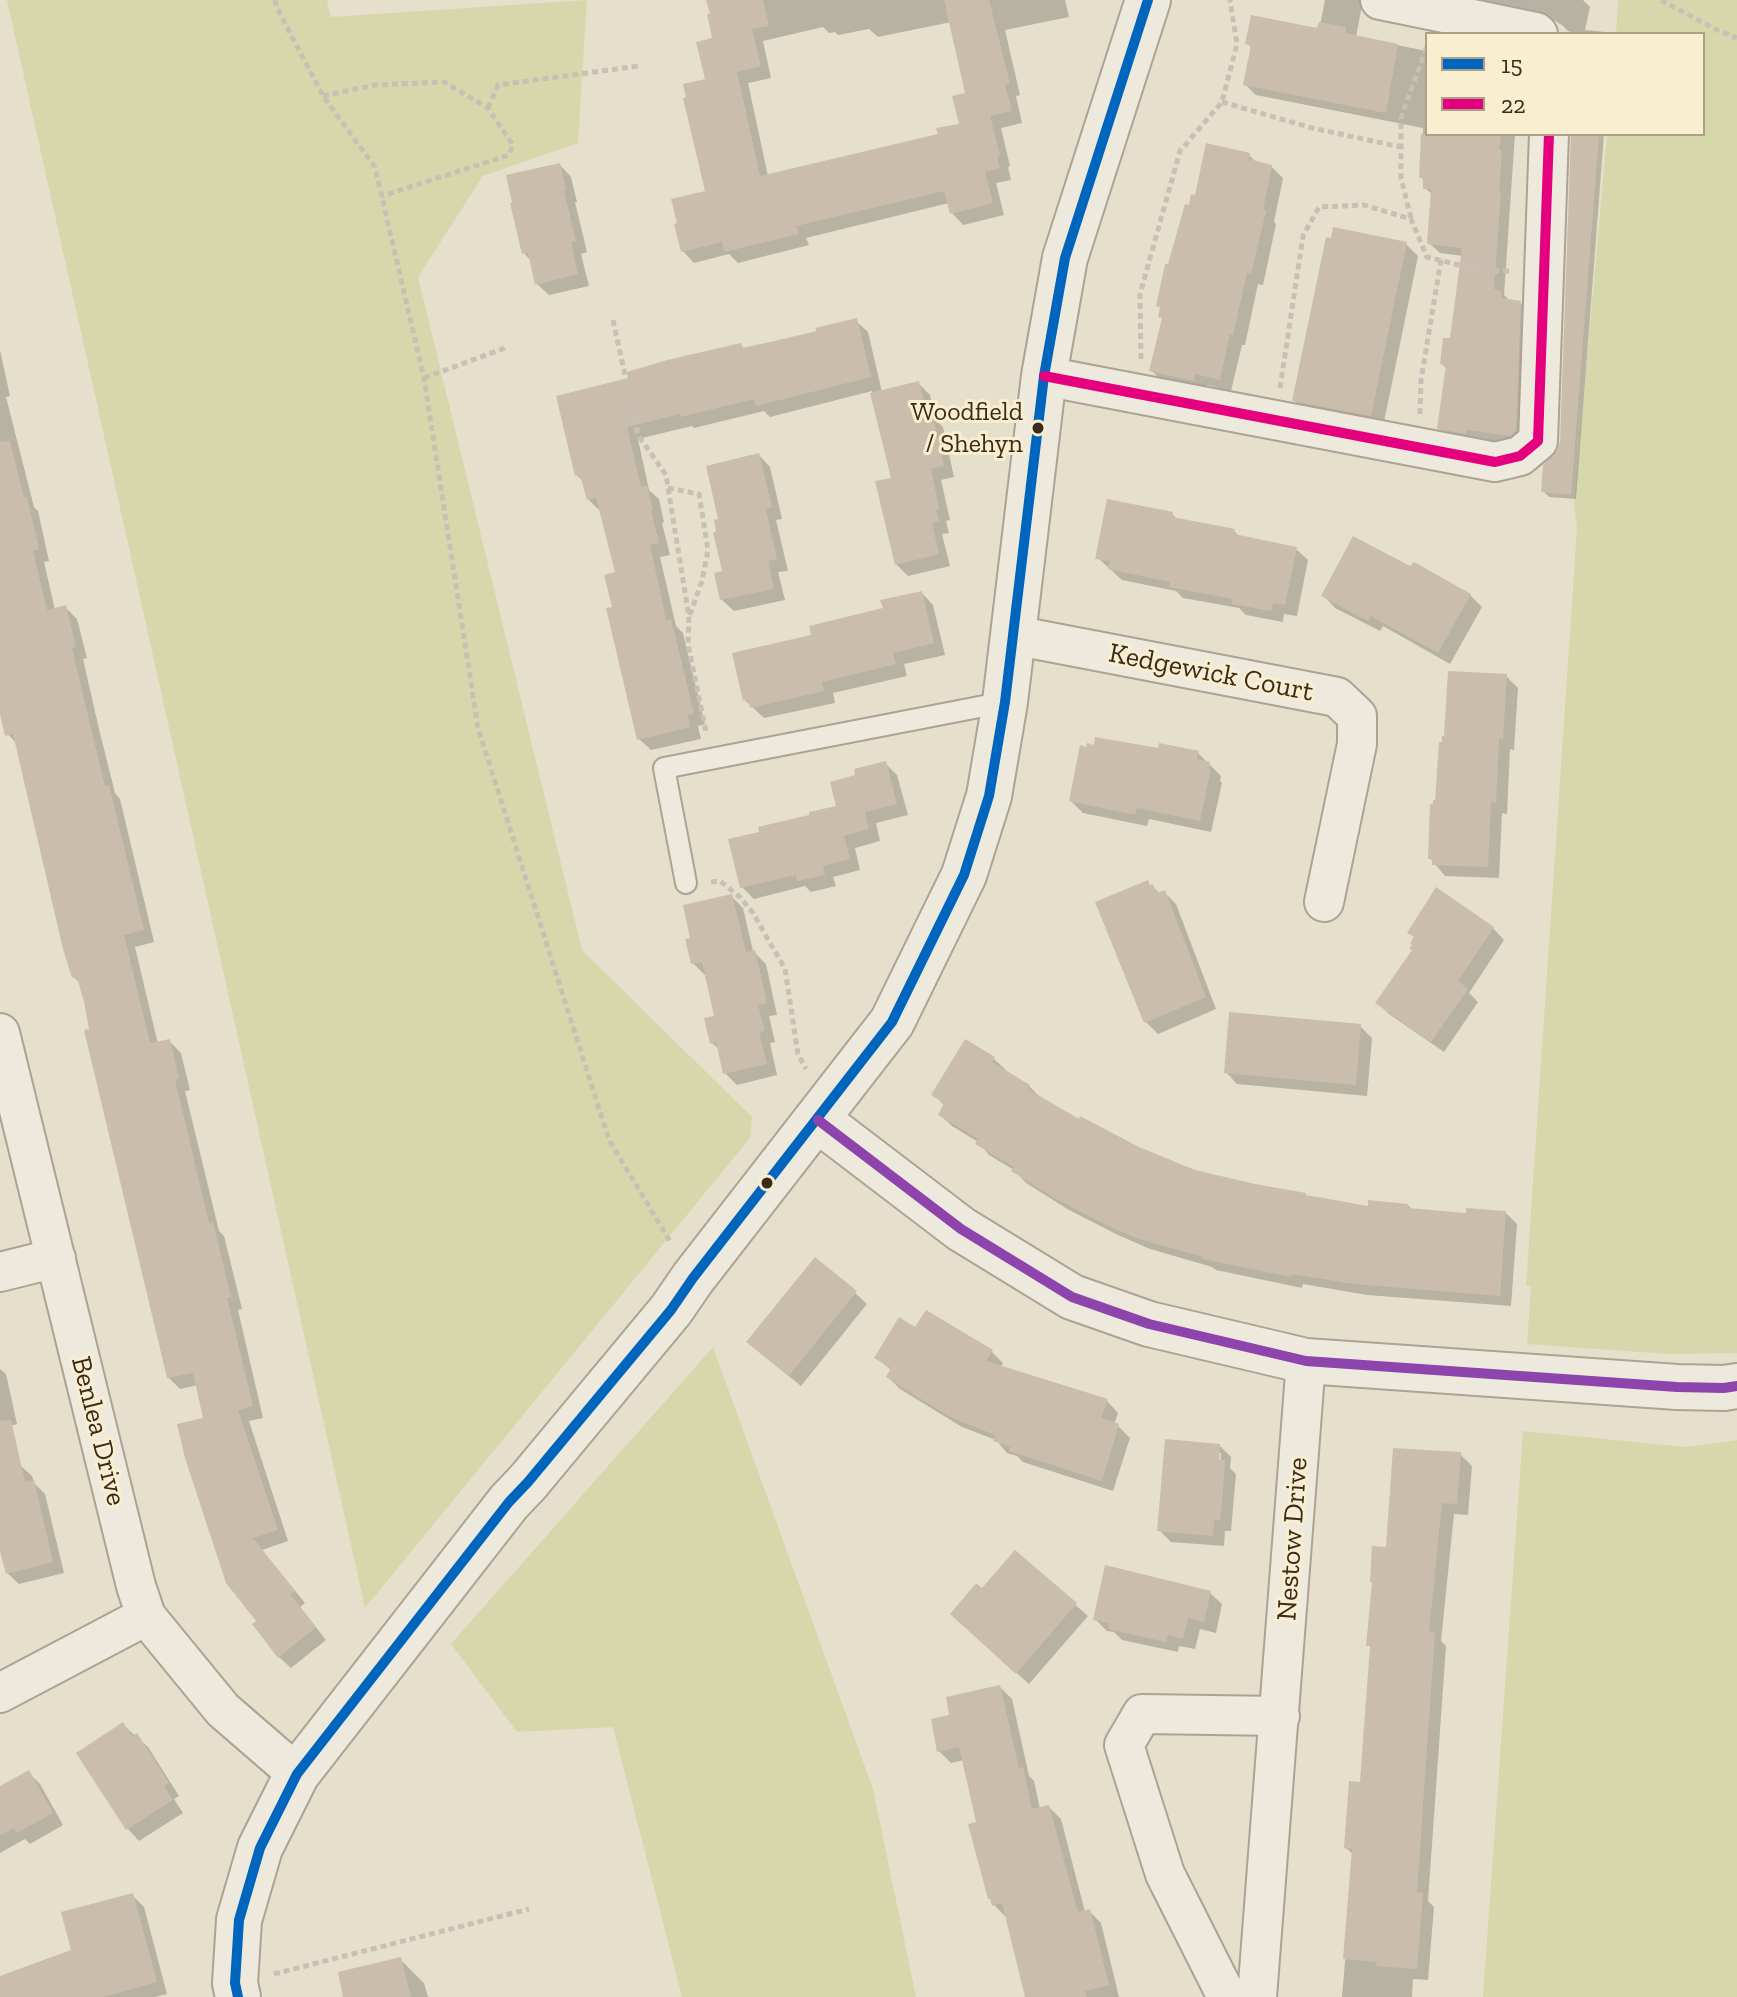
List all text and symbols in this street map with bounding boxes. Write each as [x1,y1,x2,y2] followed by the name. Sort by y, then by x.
[1425,32,1705,136] legend
[1501,50,1523,79] text: 15
[1501,90,1526,119] text: 22
[911,397,1023,458] place label: Woodfield / Shehyn
[1030,420,1046,436] marker: Woodfield / Shehyn
[1106,637,1316,709] street label: Kedgewick Court
[759,1175,775,1191] unlabelled marker
[63,1353,133,1509] street label: Benlea Drive
[1271,1456,1315,1622] street label: Nestow Drive

